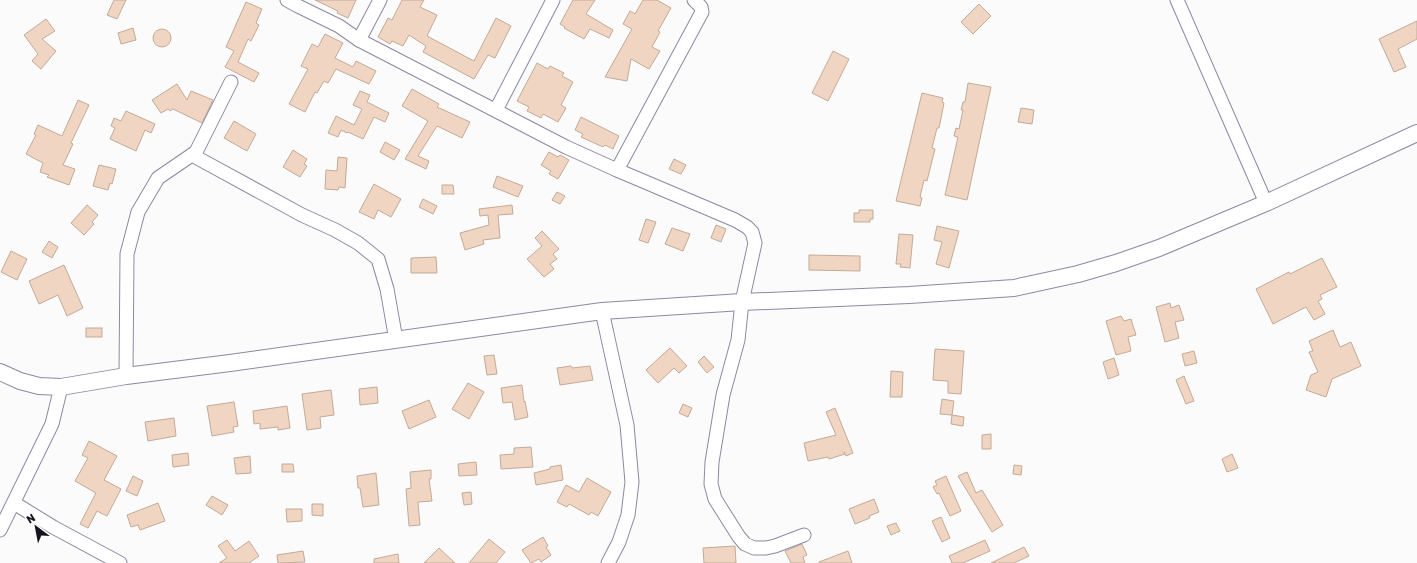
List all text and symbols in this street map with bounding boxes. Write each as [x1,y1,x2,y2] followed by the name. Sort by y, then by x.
[16,507,56,547] north arrow
[24,511,38,527] text: N

